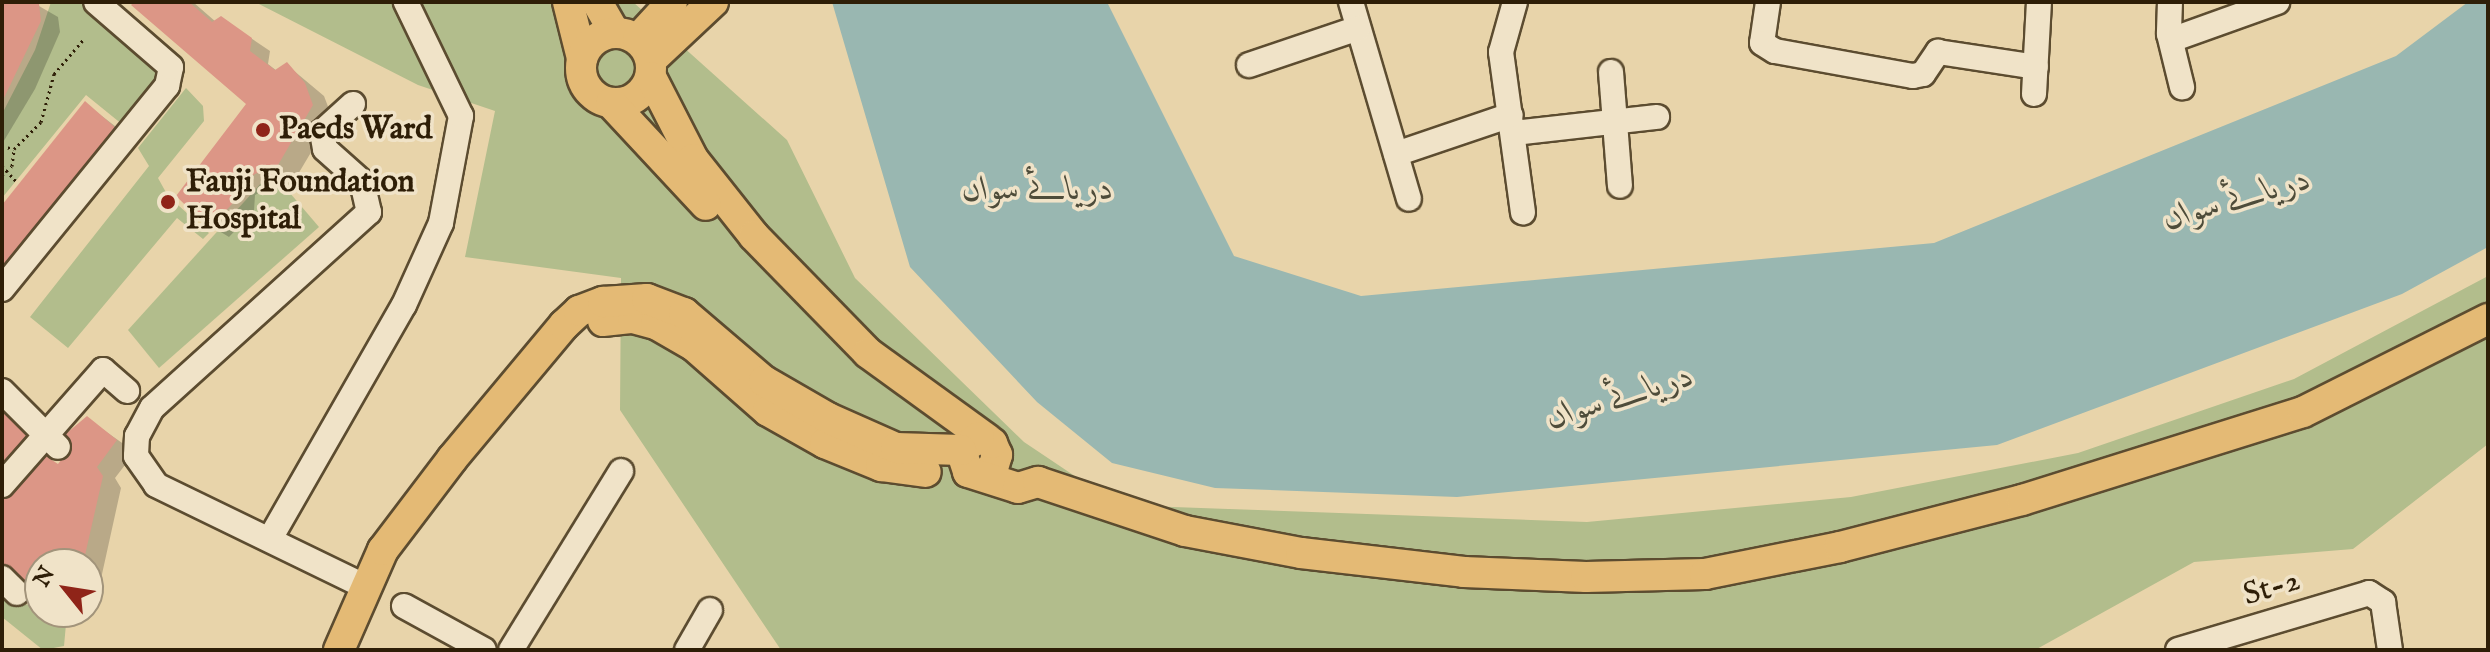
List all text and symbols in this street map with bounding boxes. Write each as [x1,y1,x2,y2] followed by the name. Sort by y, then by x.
[279,111,432,149] place label: Paeds Ward
[254,121,272,139] marker: Paeds Ward
[2158,158,2316,240] water label: دریائے سواں
[186,165,415,240] place label: Fauji Foundation Hospital
[962,170,1114,210] water label: دریائے سواں
[157,191,179,213] marker: Fauji Foundation Hospital
[1542,355,1698,439] water label: دریائے سواں
[24,548,104,628] north arrow
[28,562,62,592] text: N
[2239,562,2305,616] street label: St-2

